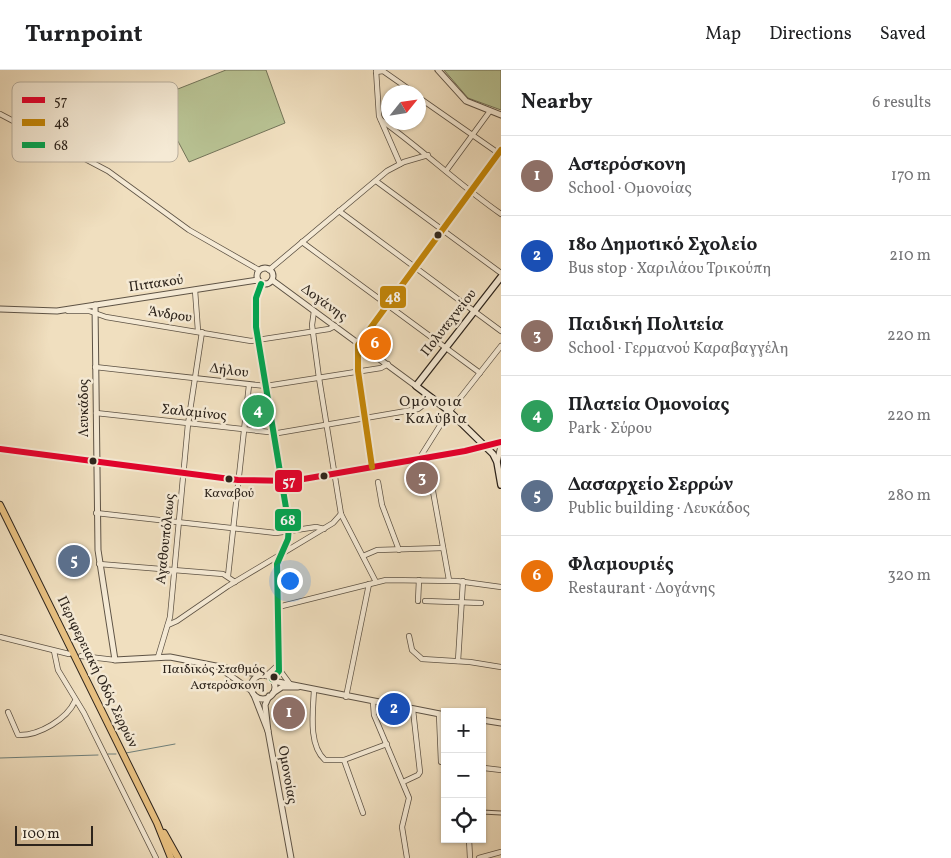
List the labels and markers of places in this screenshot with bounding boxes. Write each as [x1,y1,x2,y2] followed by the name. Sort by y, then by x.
[433,230,443,240] unlabelled marker
[359,325,391,363] pin: 6
[242,392,274,430] pin: 4
[88,456,98,466] unlabelled marker
[406,459,438,497] pin: 3
[319,471,329,481] unlabelled marker
[224,474,234,484] marker: Καναβού
[204,485,254,503] place label: Καναβού
[58,542,90,580] pin: 5
[162,661,265,695] place label: Παιδικός Σταθμός Αστερόσκονη
[269,672,279,682] marker: Παιδικός Σταθμός Αστερόσκονη
[378,690,410,728] pin: 2
[273,694,305,732] pin: 1

